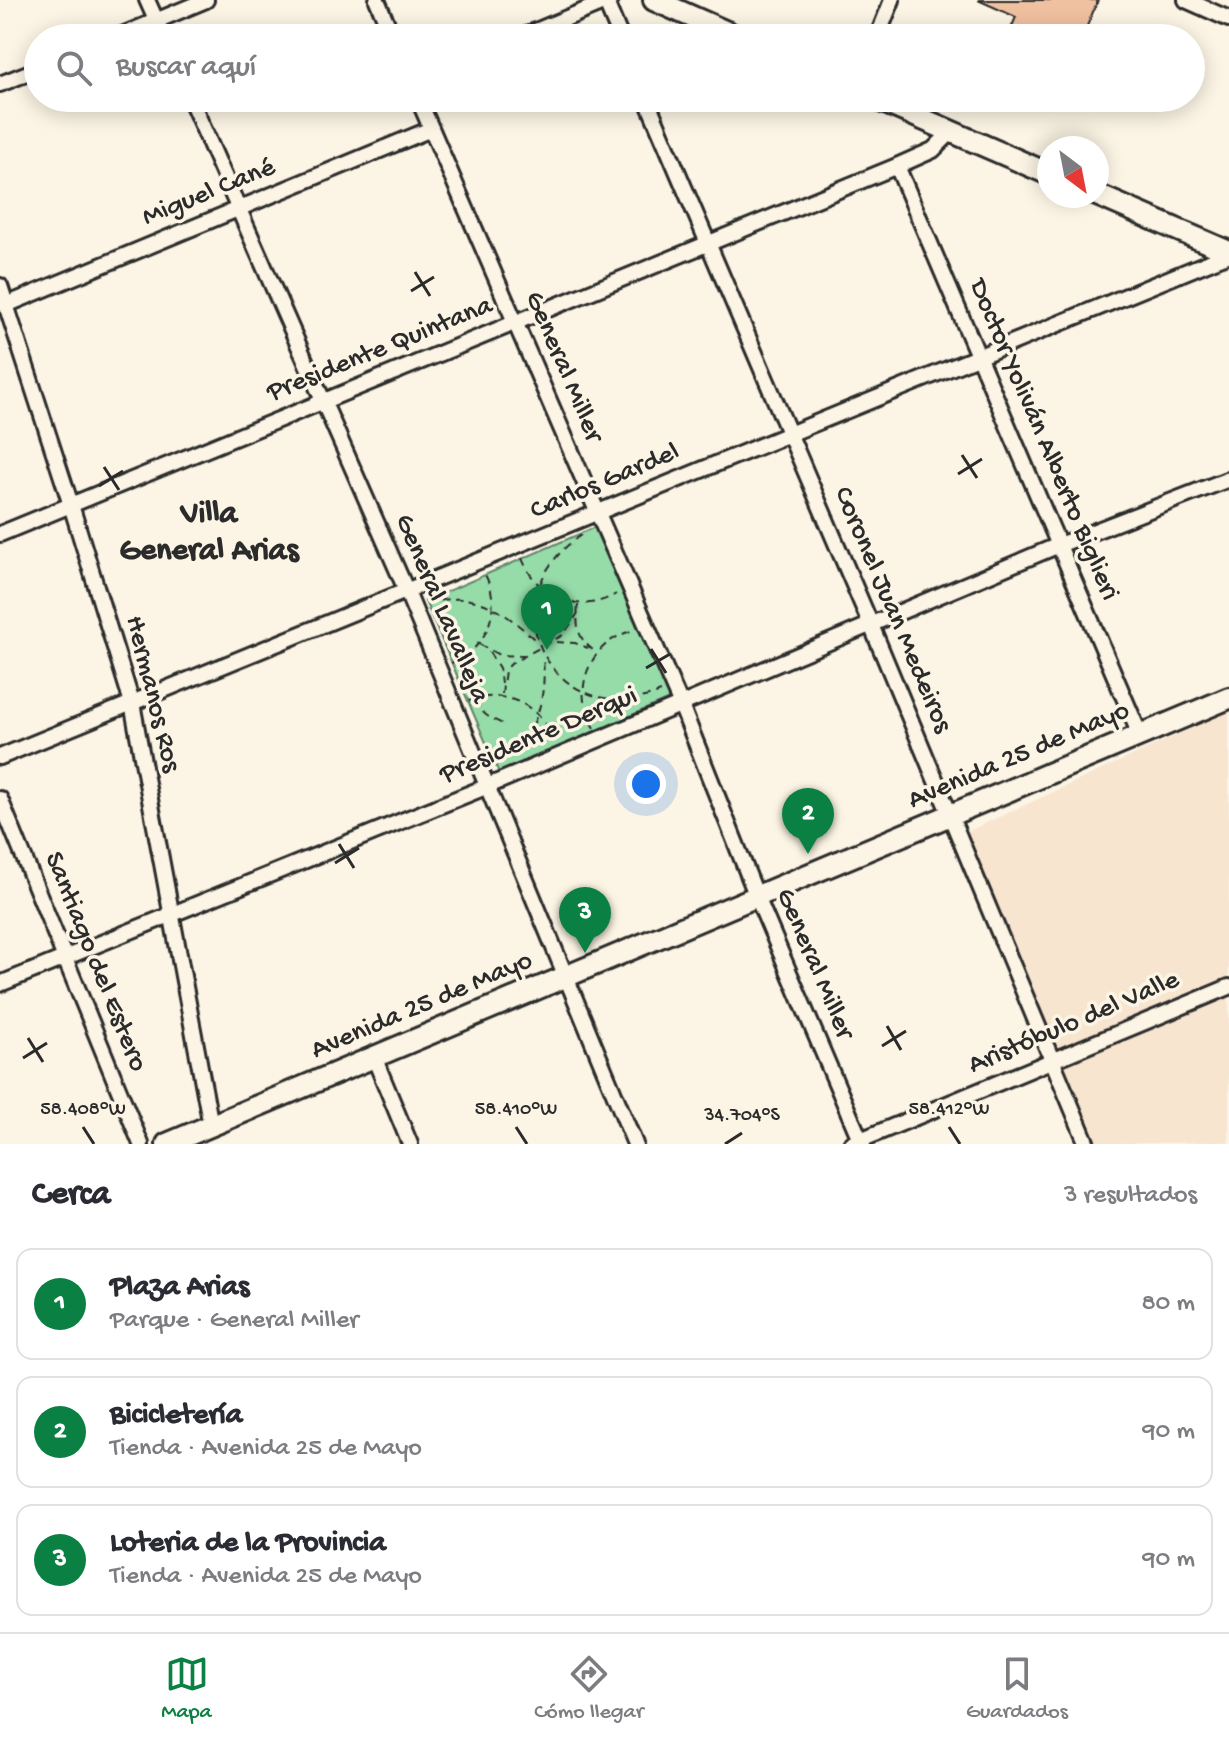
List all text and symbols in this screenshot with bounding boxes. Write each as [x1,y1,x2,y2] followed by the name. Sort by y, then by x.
[24,24,1205,112] search box
[52,46,96,90] icon: search
[116,51,256,86] text: Buscar aquí
[1037,136,1109,208] north arrow
[138,151,281,235] street label: Miguel Cané
[959,273,1126,606] street label: Doctor Yoliván Alberto Biglieri
[516,287,610,449] street label: General Miller
[262,289,499,411] street label: Presidente Quintana
[526,436,684,528] street label: Carlos Gardel
[825,482,959,738] street label: Coronel Juan Medeiros
[120,496,301,571] district label: Villa General Arias
[386,509,496,710] street label: General Lavalleja
[521,584,573,650] pin: 1
[117,612,188,776] street label: Hermanos Ros
[434,680,643,793] street label: Presidente Derqui
[903,694,1135,818] street label: Avenida 25 de Mayo
[626,764,666,804] your location
[782,788,834,854] pin: 2
[36,847,154,1077] street label: Santiago del Estero
[767,884,861,1046] street label: General Miller
[559,887,611,953] pin: 3
[306,944,538,1068] street label: Avenida 25 de Mayo
[964,964,1185,1082] street label: Aristóbulo del Valle
[40,1099,126,1122] text: 58.408°W
[475,1099,557,1122] text: 58.410°W
[908,1099,990,1122] text: 58.412°W
[703,1105,781,1128] text: 34.704°S
[32,1176,110,1216] text: Cerca
[1064,1181,1197,1212] text: 3 resultados
[110,1271,249,1306] text: Plaza Arias
[55,1289,65,1320] text: 1
[1141,1289,1195,1320] text: 80 m
[110,1306,359,1337] text: Parque · General Miller
[110,1399,242,1434] text: Bicicletería
[54,1417,66,1448] text: 2
[1143,1417,1195,1448] text: 90 m
[110,1434,422,1465] text: Tienda · Avenida 25 de Mayo
[110,1527,386,1562] text: Loteria de la Provincia
[53,1545,67,1576] text: 3
[1143,1545,1195,1576] text: 90 m
[110,1562,422,1593] text: Tienda · Avenida 25 de Mayo
[161,1652,212,1726] tab: Mapa
[534,1652,643,1726] tab: Cómo llegar
[966,1652,1068,1726] tab: Guardados

